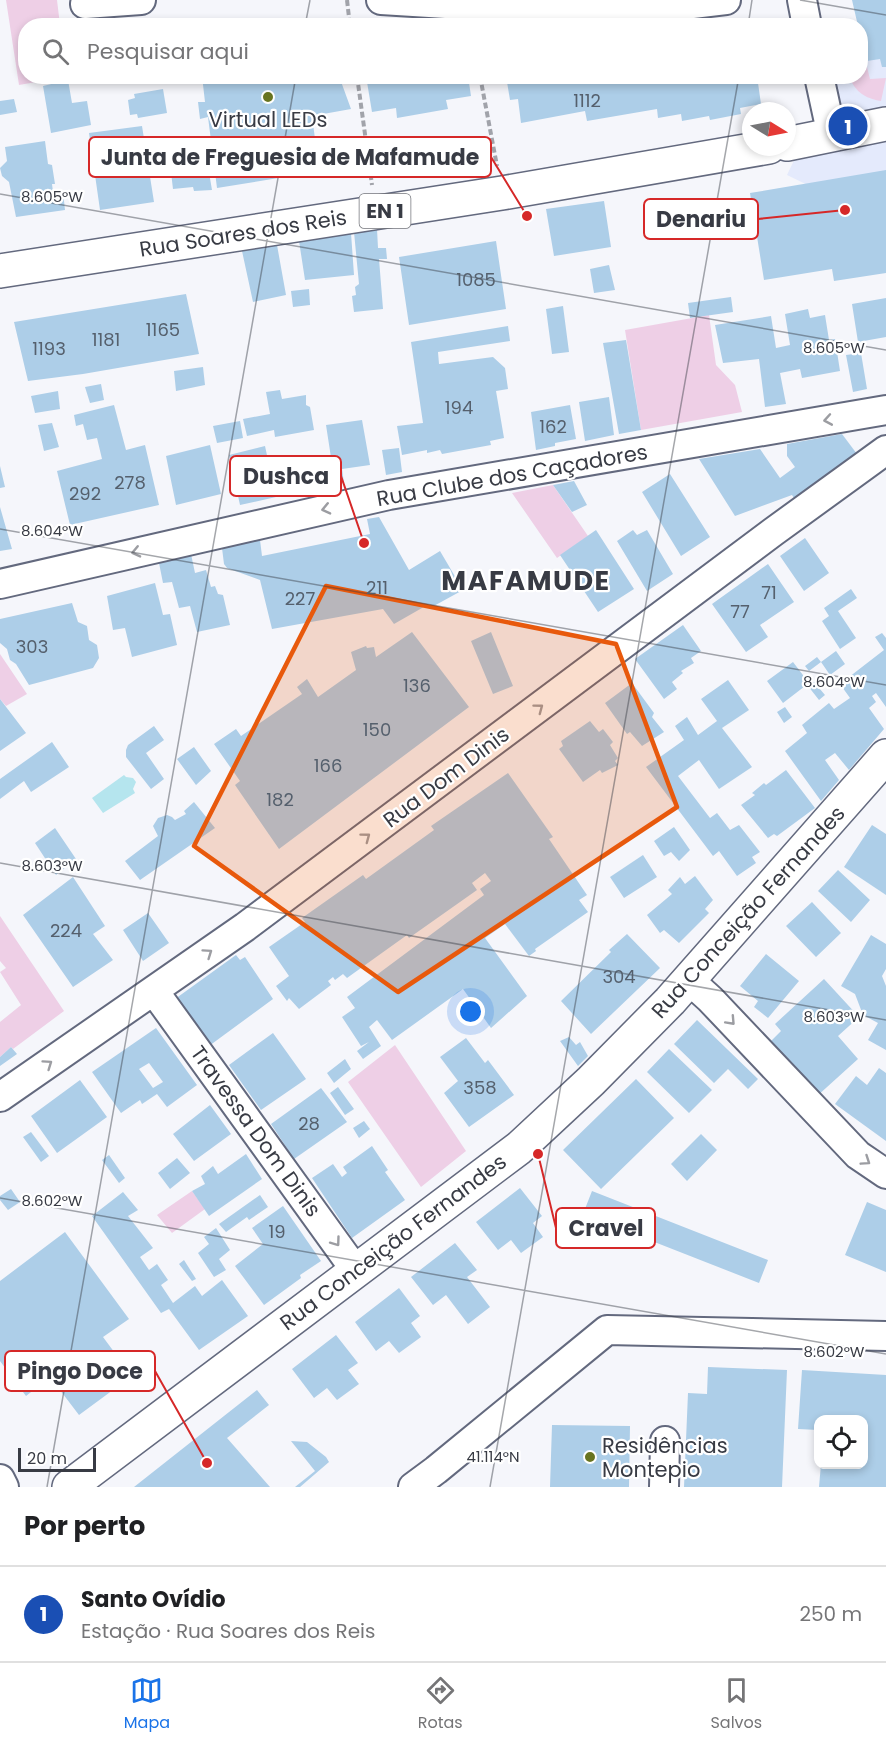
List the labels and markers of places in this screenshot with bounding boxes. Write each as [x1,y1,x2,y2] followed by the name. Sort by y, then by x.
[261,90,275,104] marker: Virtual LEDs
[828,104,868,148] pin: 1
[209,105,327,134] place label: Virtual LEDs
[89,137,491,177] callout: Junta de Freguesia de Mafamude
[644,199,758,239] callout: Denariu
[230,456,341,496] callout: Dushca
[556,1208,655,1248] callout: Cravel
[5,1351,155,1391] callout: Pingo Doce
[602,1431,728,1484] place label: Residências Montepio
[583,1450,597,1464] marker: Residências Montepio

